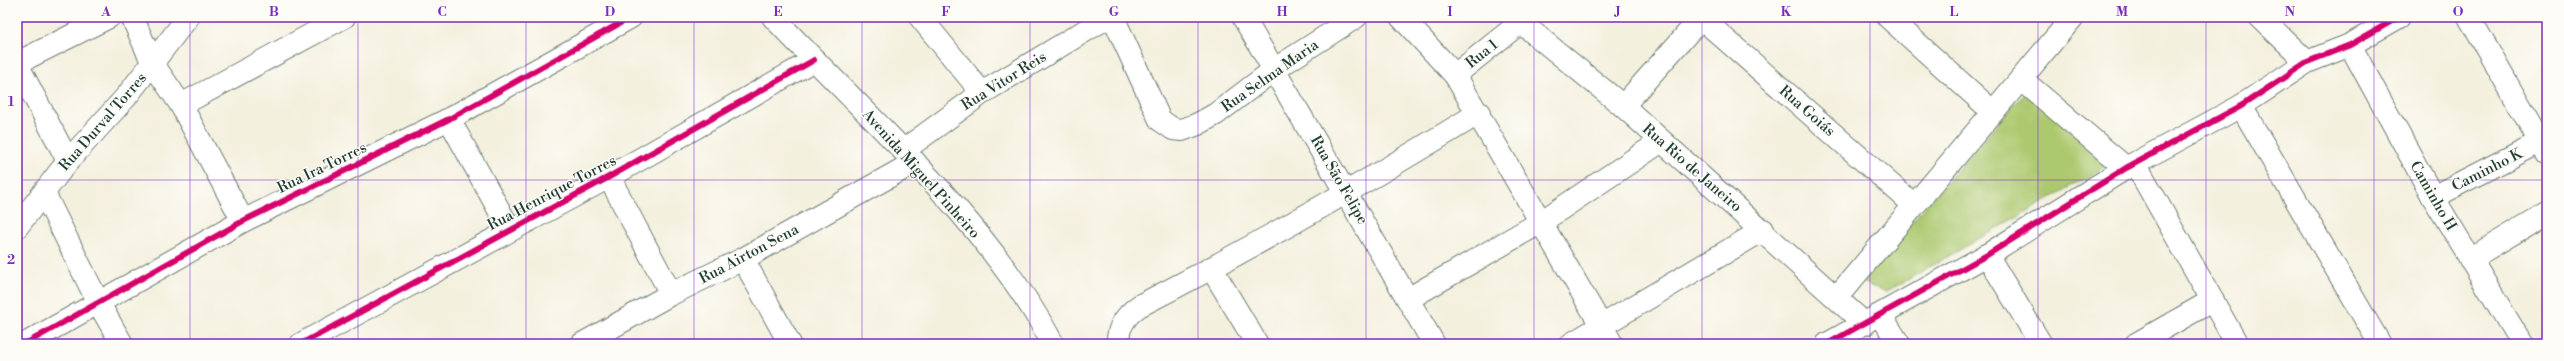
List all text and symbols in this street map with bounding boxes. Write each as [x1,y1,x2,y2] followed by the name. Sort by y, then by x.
[100,4,111,20] text: A
[269,4,279,20] text: B
[437,4,447,20] text: C
[605,4,615,20] text: D
[773,4,783,20] text: E
[941,4,951,20] text: F
[1109,4,1120,20] text: G
[1277,4,1288,20] text: H
[1447,4,1453,20] text: I
[1613,4,1621,20] text: J
[1781,4,1792,20] text: K
[1950,4,1959,20] text: L
[2116,4,2128,20] text: M
[2285,4,2296,20] text: N
[2453,4,2464,20] text: O
[1218,35,1323,117] street label: Rua Selma Maria
[1462,35,1502,73] street label: Rua 1
[958,47,1050,115] street label: Rua Vitor Reis
[55,69,151,175] street label: Rua Durval Torres
[1775,81,1839,141] street label: Rua Goiás
[8,94,15,110] text: 1
[857,105,984,243] street label: Avenida Miguel Pinheiro
[1638,120,1746,216] street label: Rua Rio de Janeiro
[1306,132,1372,228] street label: Rua São Felipe
[274,138,370,198] street label: Rua Ira Torres
[2449,144,2526,196] street label: Caminho K
[484,151,620,235] street label: Rua Henrique Torres
[2405,158,2461,234] street label: Caminho H
[696,220,802,288] street label: Rua Airton Sena
[7,252,15,268] text: 2

